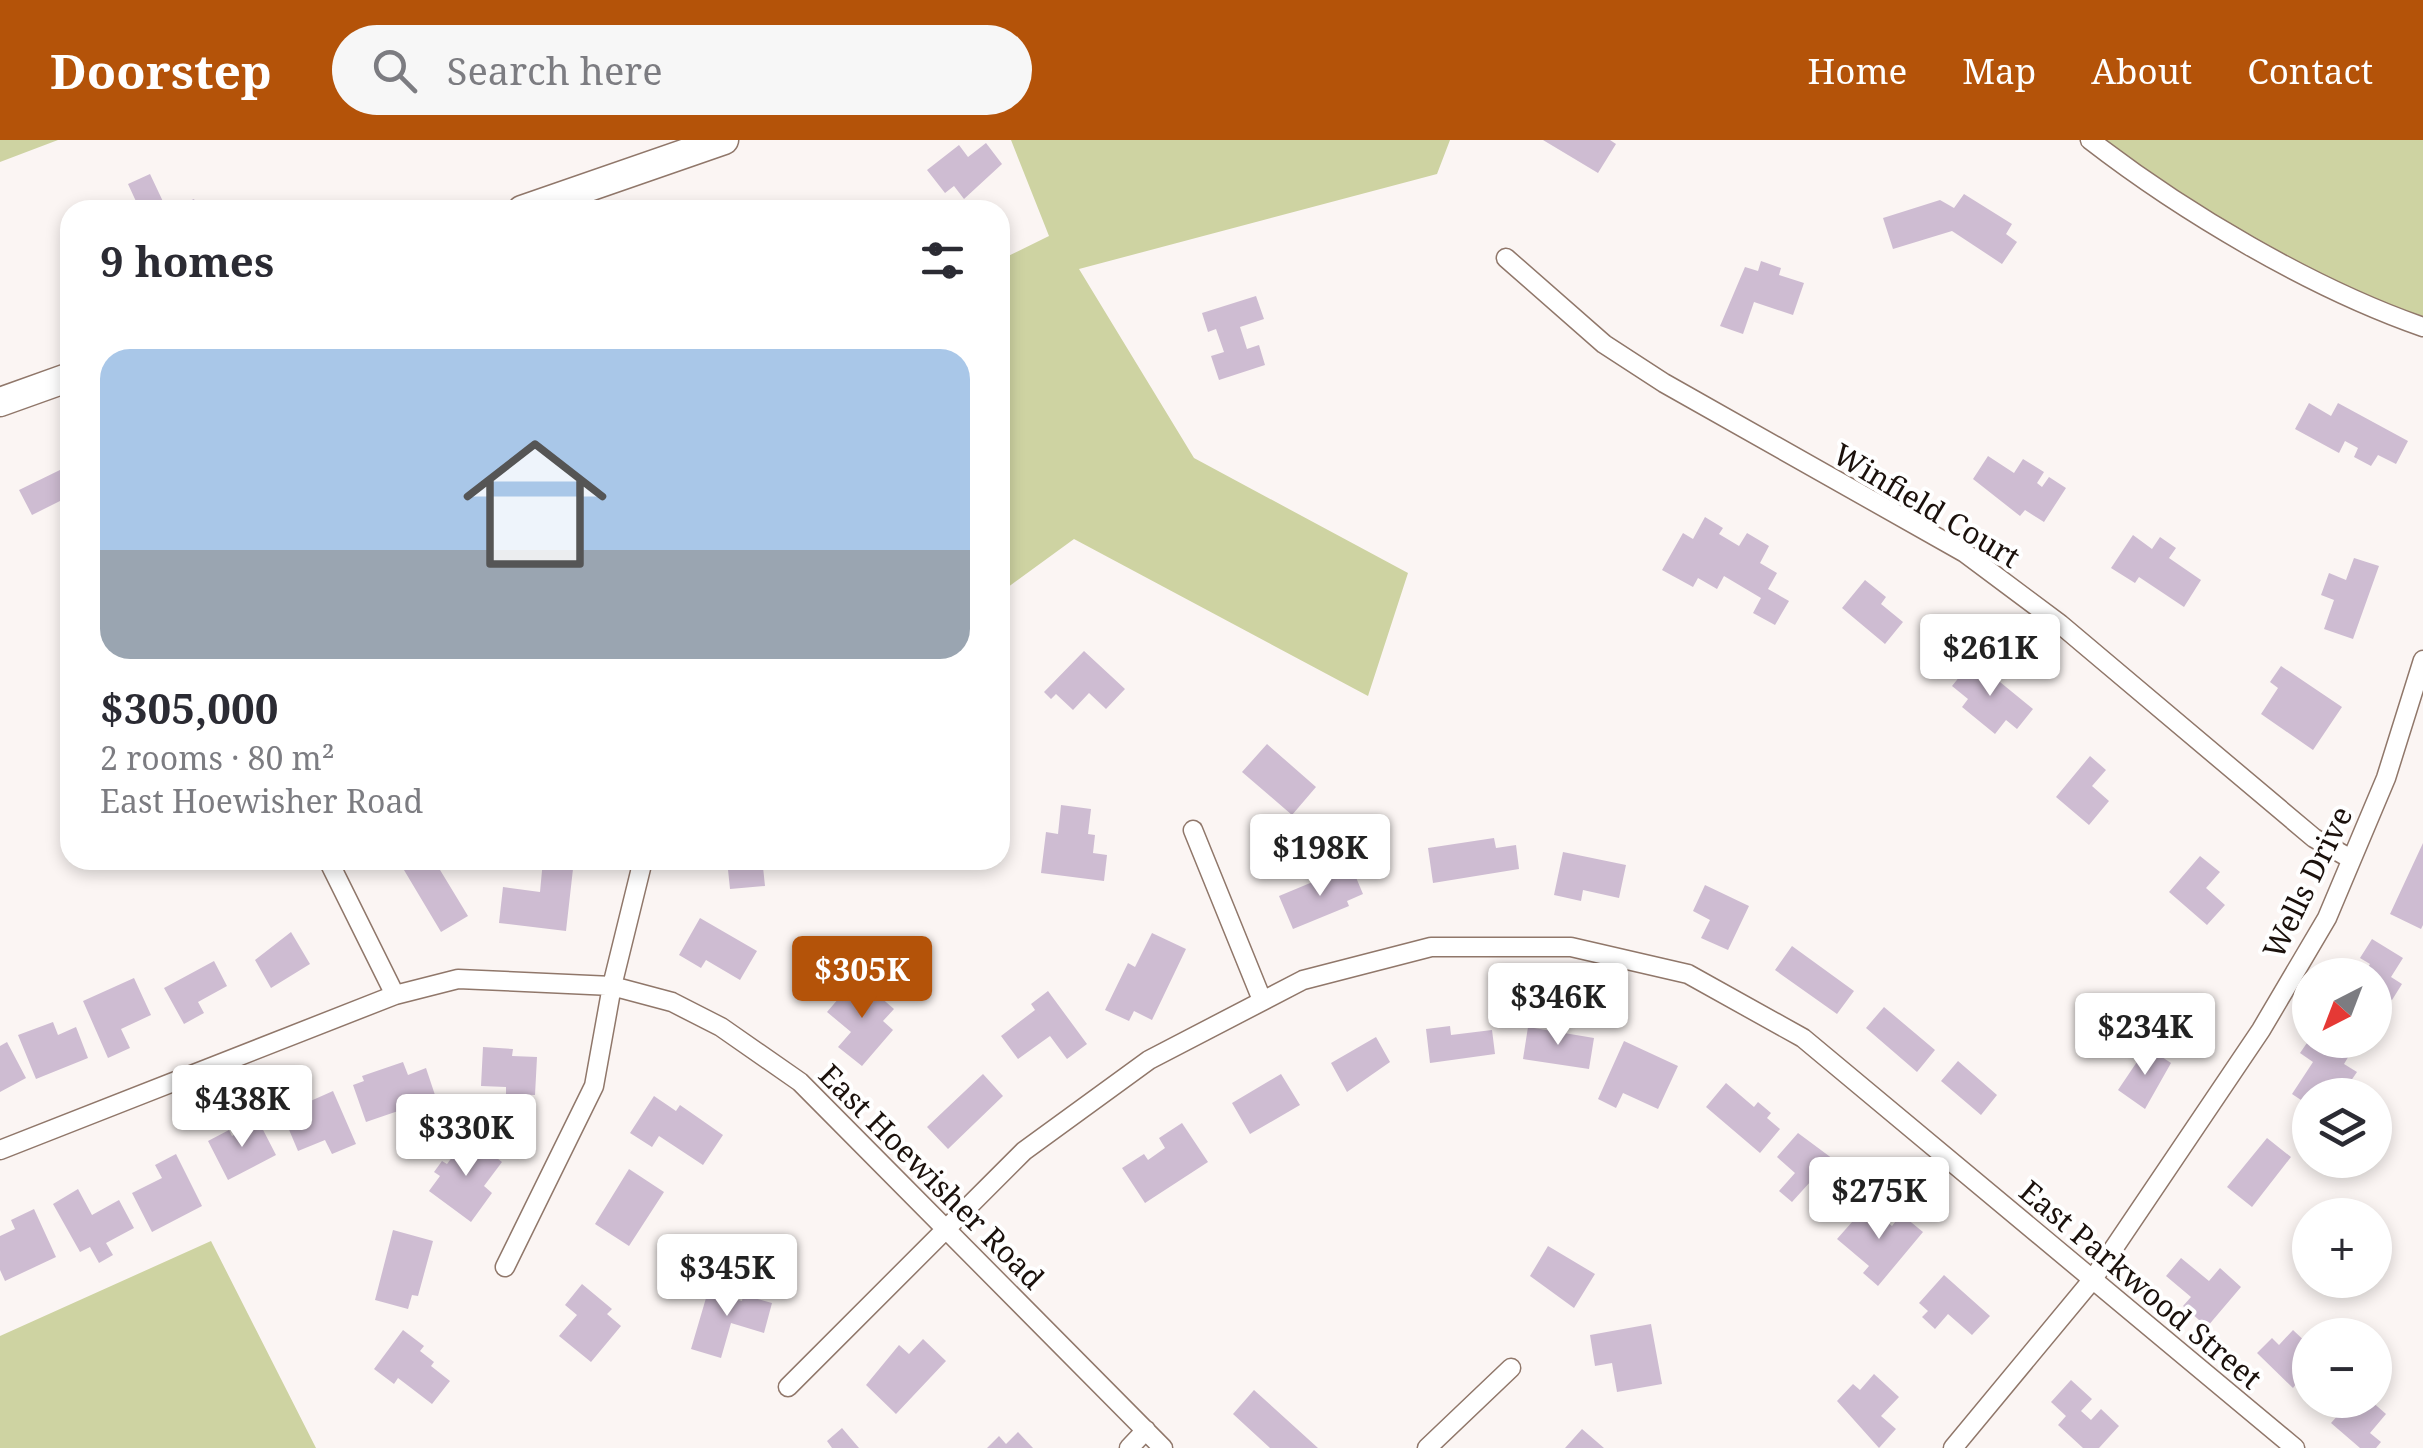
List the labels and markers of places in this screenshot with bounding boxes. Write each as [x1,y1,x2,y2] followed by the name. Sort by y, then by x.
[1920,614,2060,699] pin: $261K
[1250,814,1390,899] pin: $198K
[792,936,932,1021] pin: $305K
[1488,963,1628,1048] pin: $346K
[2075,993,2215,1078] pin: $234K
[172,1065,312,1150] pin: $438K
[396,1094,536,1179] pin: $330K
[1809,1157,1949,1242] pin: $275K
[657,1234,797,1319] pin: $345K

